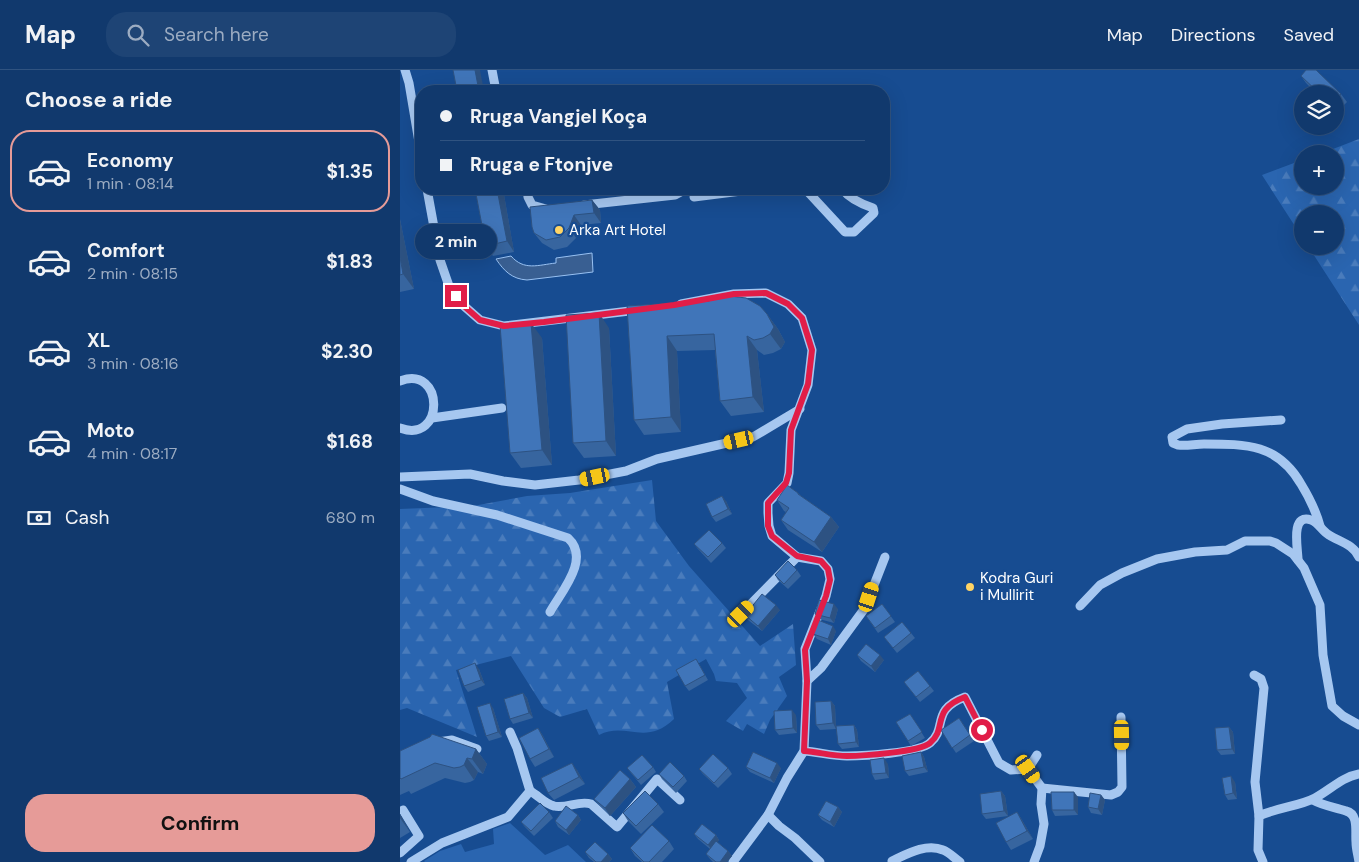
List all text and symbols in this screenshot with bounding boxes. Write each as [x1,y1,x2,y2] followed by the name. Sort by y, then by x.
[106,12,456,57] search box
[25,19,76,50] text: Map
[124,21,152,49] icon: search
[164,22,269,47] text: Search here
[1107,23,1143,47] text: Map
[1171,23,1256,47] text: Directions
[1284,23,1334,47] text: Saved
[25,85,173,114] text: Choose a ride
[1294,85,1344,255] map controls
[1294,85,1344,135] button: layers
[470,104,647,129] text: Rruga Vangjel Koça
[1294,145,1344,195] button: +
[87,148,174,173] text: Economy
[27,149,72,194] icon: car
[470,152,613,177] text: Rruga e Ftonjve
[327,159,373,184] text: $1.35
[87,173,174,194] text: 1 min · 08:14
[1294,205,1344,255] button: −
[569,220,666,240] place label: Arka Art Hotel
[415,224,497,258] callout: 2 min
[553,224,565,236] marker: Arka Art Hotel
[435,231,477,252] text: 2 min
[87,238,165,263] text: Comfort
[27,239,72,284] icon: car
[326,249,373,274] text: $1.83
[87,263,178,284] text: 2 min · 08:15
[445,285,467,307] route end
[87,328,110,353] text: XL
[27,329,72,374] icon: car
[321,339,373,364] text: $2.30
[87,353,179,374] text: 3 min · 08:16
[87,418,135,443] text: Moto
[27,419,72,464] icon: car
[326,429,373,454] text: $1.68
[722,429,755,451] car
[87,443,177,464] text: 4 min · 08:17
[578,467,611,487] car
[25,504,53,532] icon: cash
[65,505,109,530] text: Cash
[326,507,375,528] text: 680 m
[980,568,1053,605] place label: Kodra Guri i Mullirit
[857,580,880,614] car
[964,581,976,593] marker: Kodra Guri i Mullirit
[725,598,756,630] car
[971,719,993,741] route start
[1114,720,1129,750] car
[1013,752,1042,786] car
[25,794,375,852] button: Confirm

